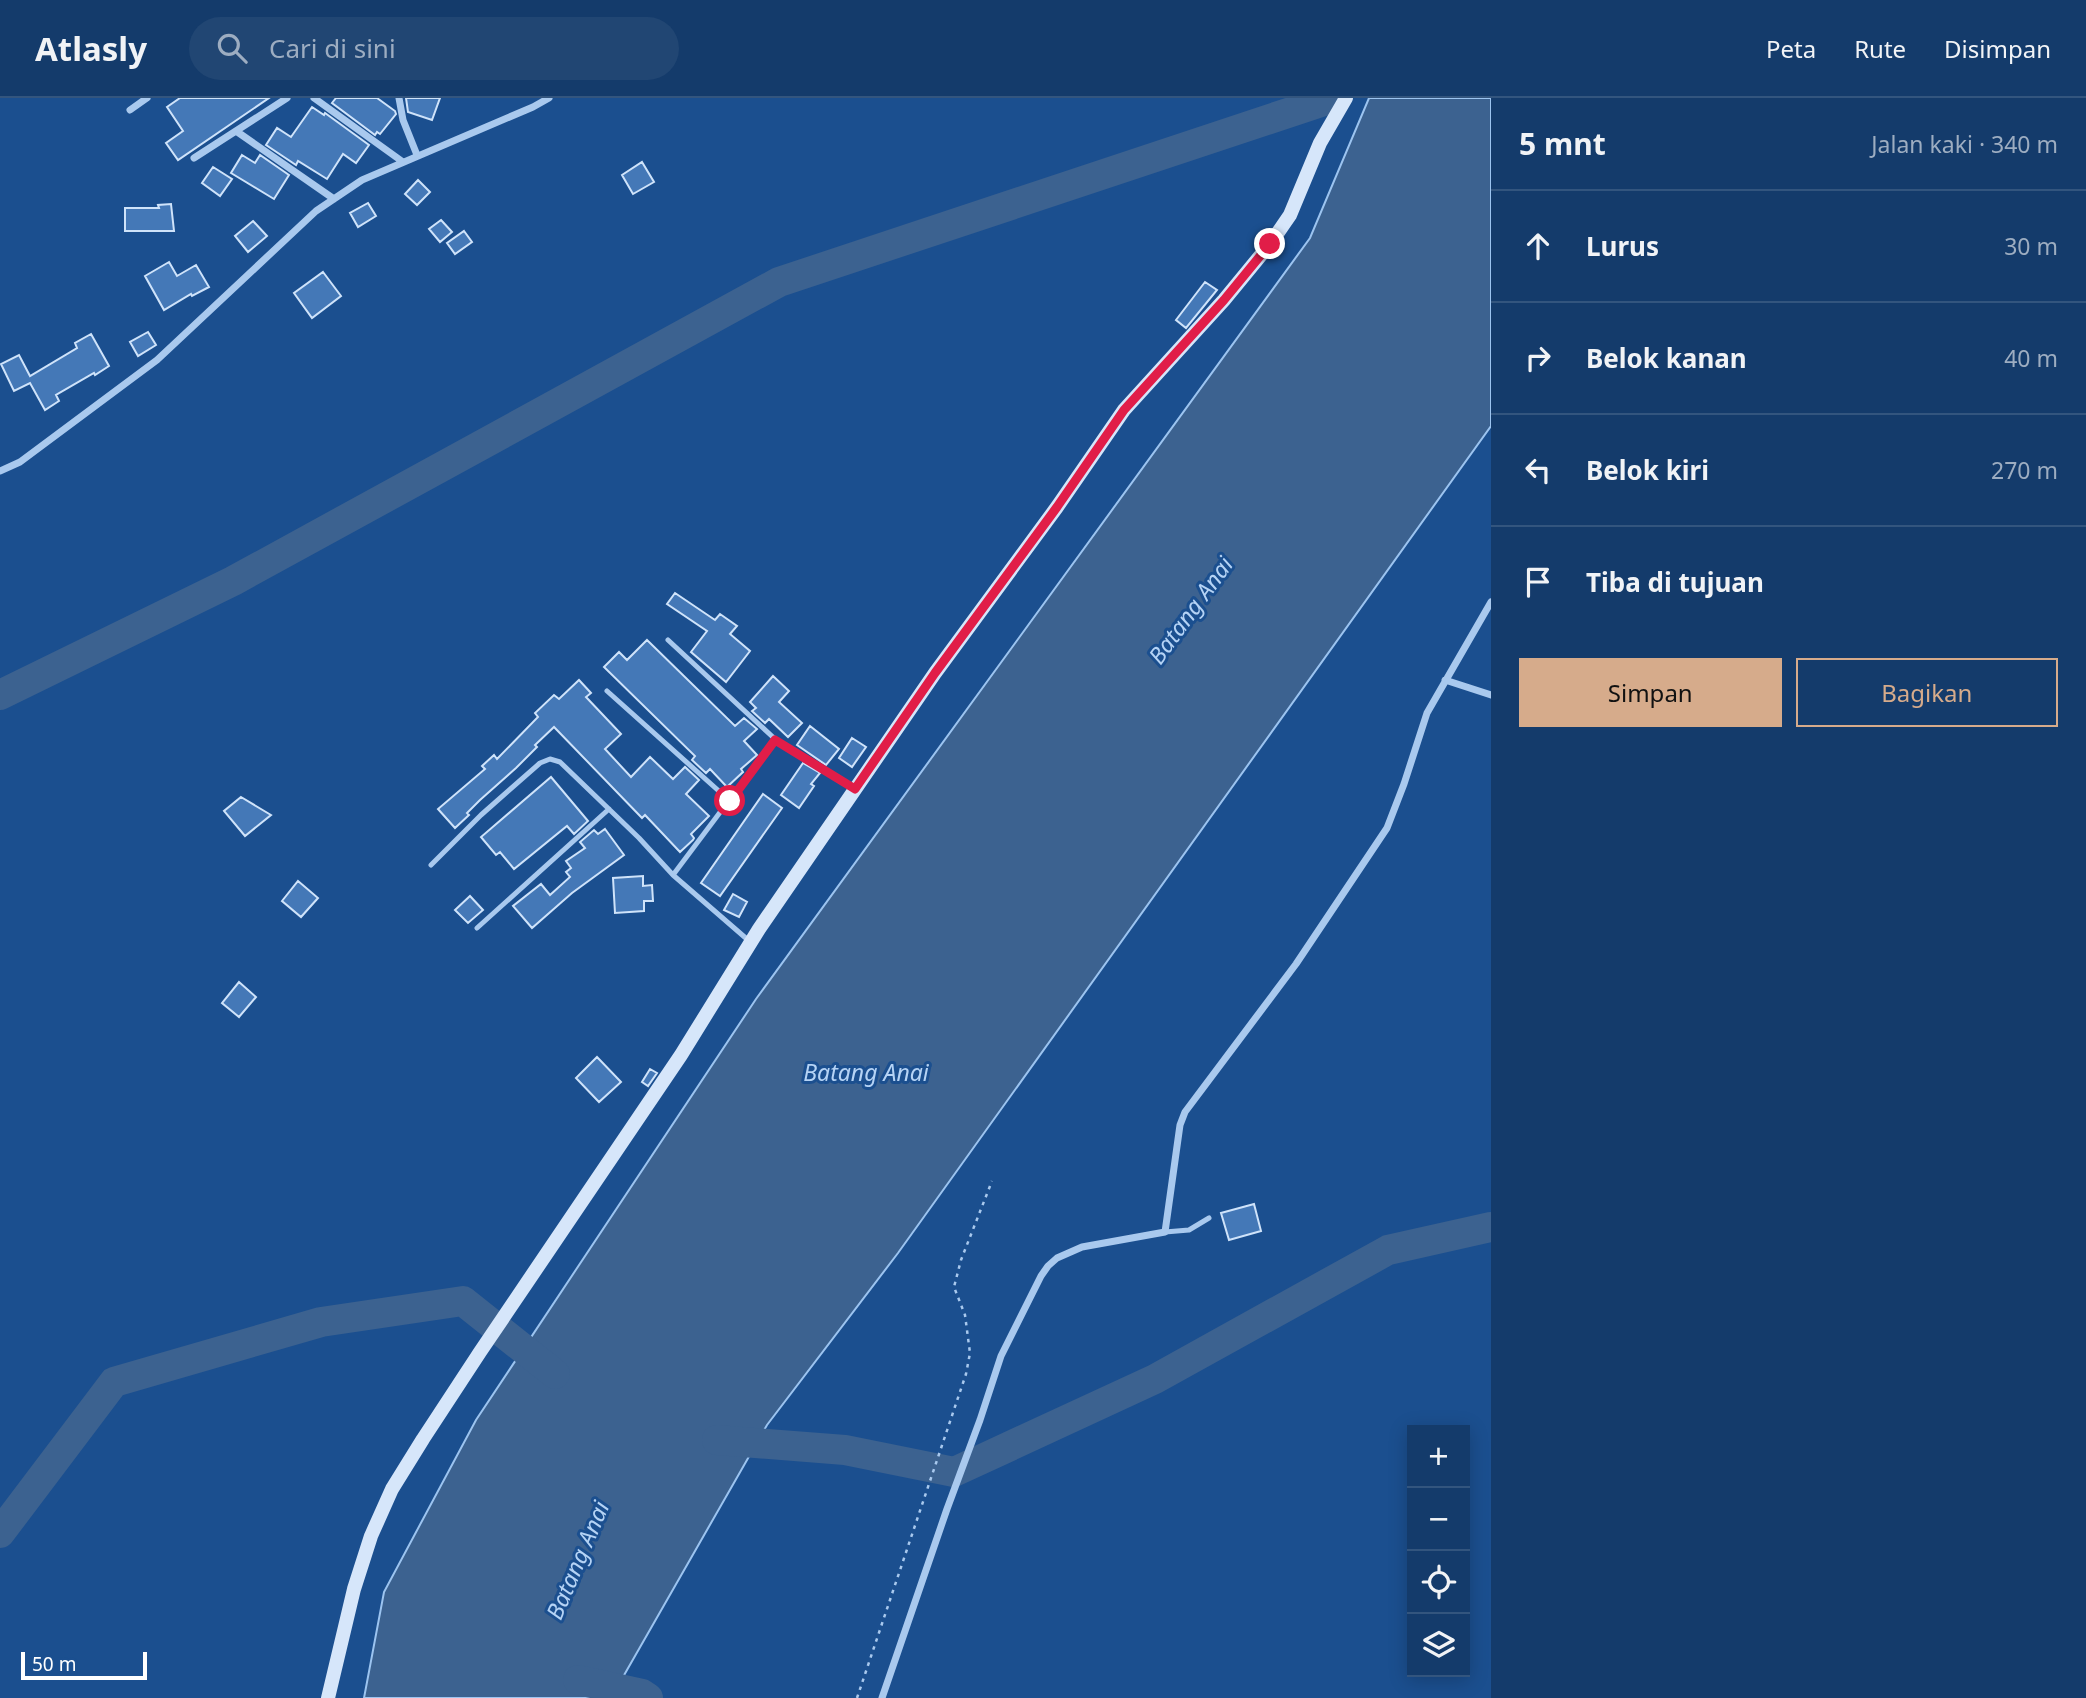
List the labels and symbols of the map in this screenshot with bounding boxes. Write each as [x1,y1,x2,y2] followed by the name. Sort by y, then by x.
[1254,228,1285,259] route end
[1140,549,1240,670] water label: Batang Anai
[714,785,745,816] route start
[803,1056,930,1088] water label: Batang Anai
[538,1495,617,1624] water label: Batang Anai
[21,1649,147,1681] scale bar

